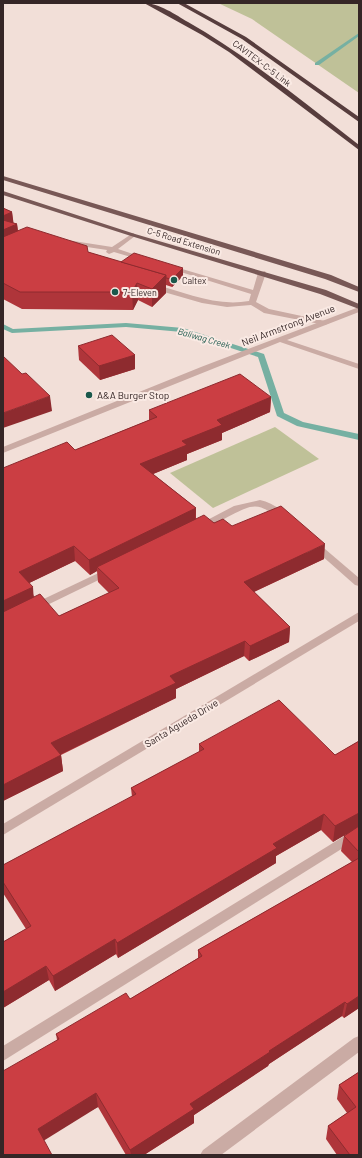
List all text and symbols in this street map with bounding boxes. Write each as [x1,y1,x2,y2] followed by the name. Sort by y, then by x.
[231,37,294,89] street label: CAVITEX–C-5 Link
[146,225,222,257] street label: C-5 Road Extension
[169,275,179,285] marker: Caltex
[182,275,207,286] place label: Caltex
[110,287,120,297] marker: 7-Eleven
[123,287,157,298] place label: 7-Eleven
[240,302,336,348] street label: Neil Armstrong Avenue
[177,325,232,351] water label: Baliwag Creek
[97,389,169,401] place label: A&A Burger Stop
[84,390,94,400] marker: A&A Burger Stop
[142,696,220,750] street label: Santa Agueda Drive

